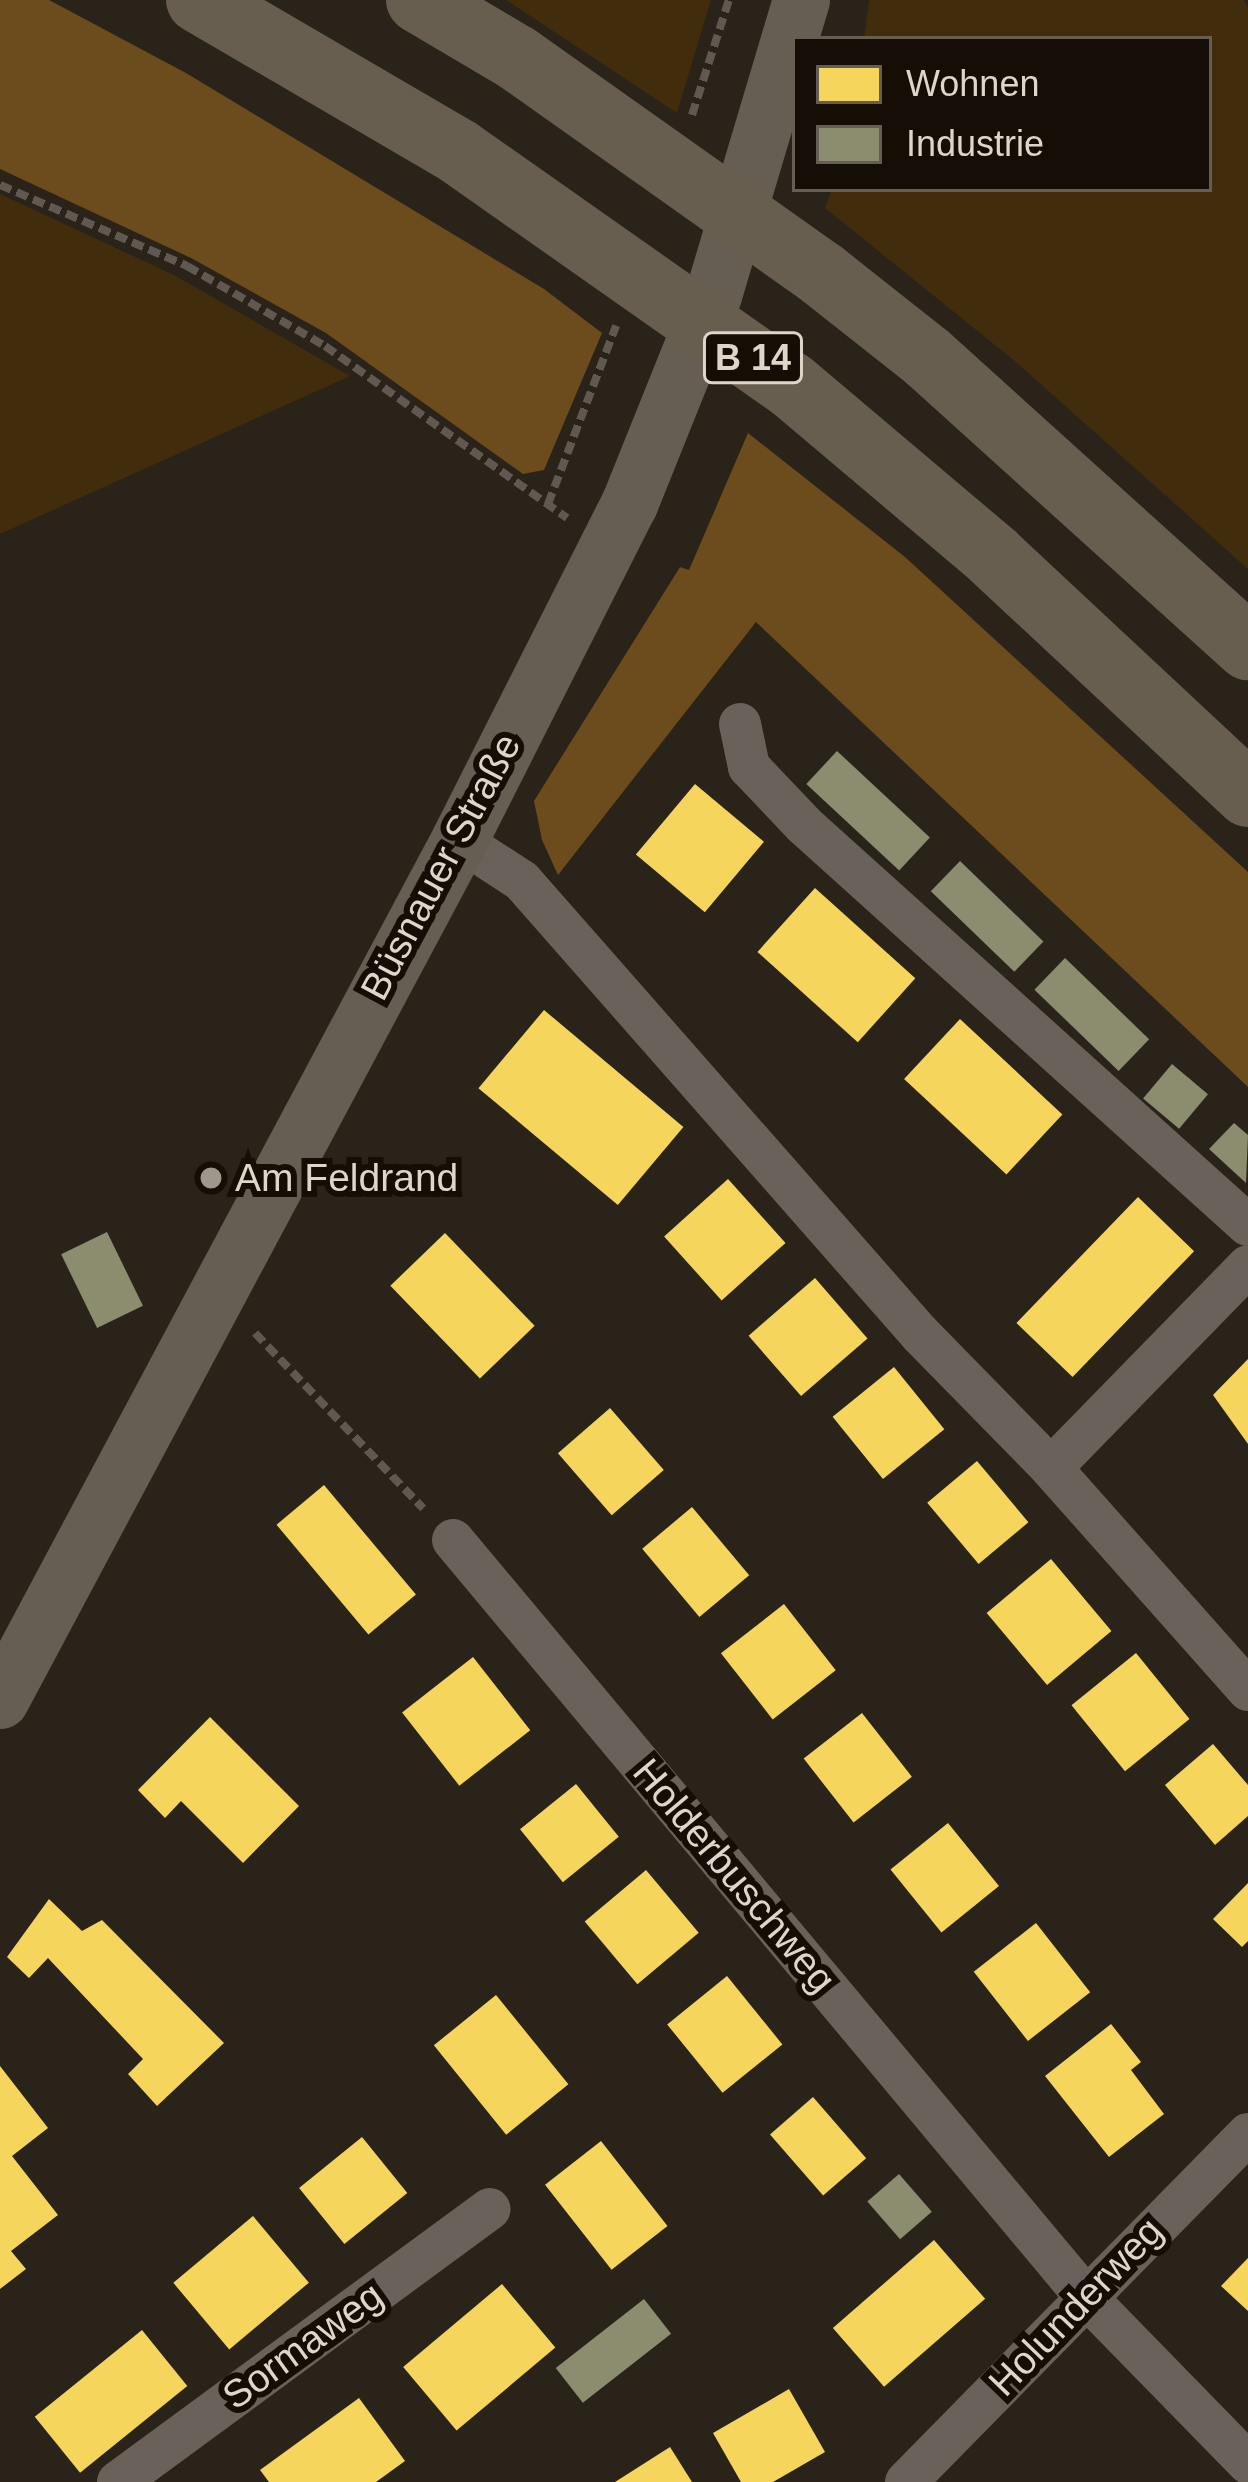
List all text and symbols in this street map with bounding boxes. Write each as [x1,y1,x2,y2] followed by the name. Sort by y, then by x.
[792,36,1212,192] legend
[906,63,1039,104] text: Wohnen
[906,123,1044,164] text: Industrie
[702,328,804,388] road number: B 14
[351,726,531,1008] street label: Büsnauer Straße
[235,1155,458,1201] place label: Am Feldrand
[198,1165,224,1191] marker: Am Feldrand
[623,1750,845,2002] street label: Holderbuschweg
[979,2208,1173,2406] street label: Holunderweg
[214,2272,392,2420] street label: Sormaweg

